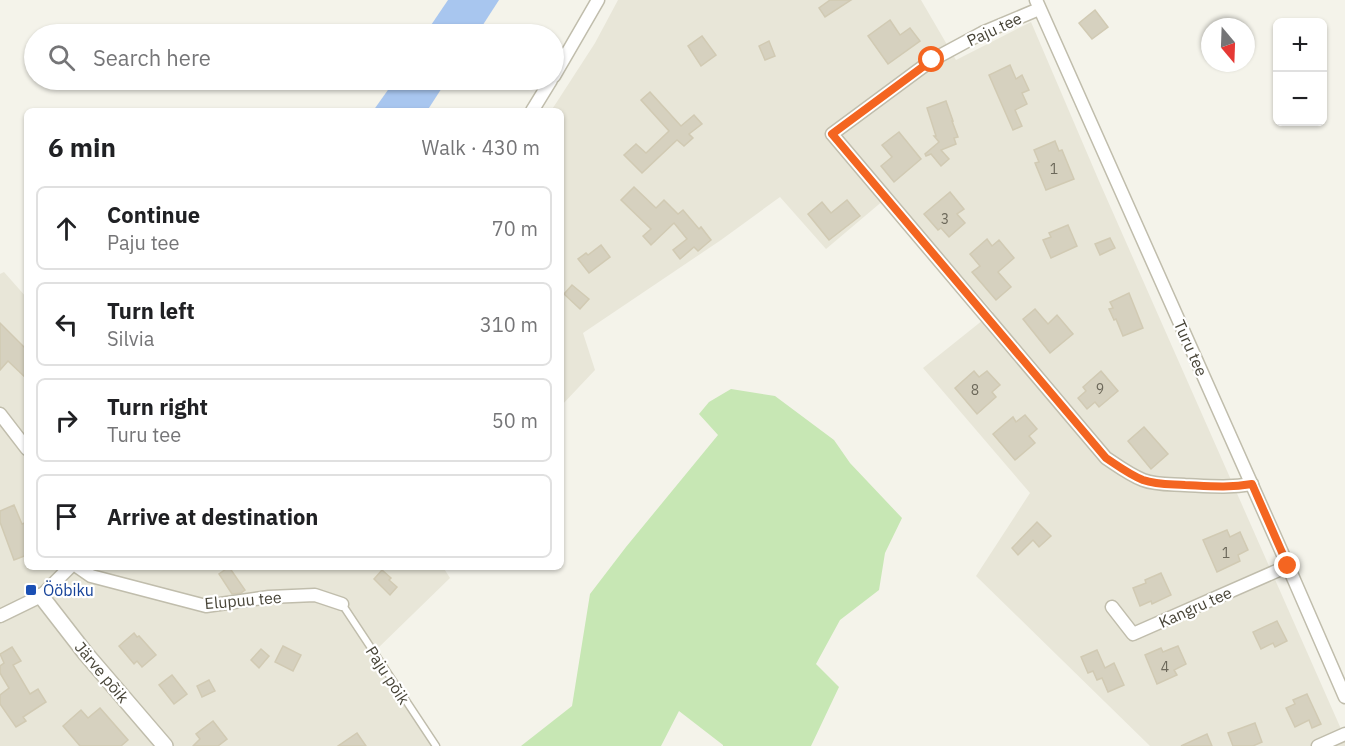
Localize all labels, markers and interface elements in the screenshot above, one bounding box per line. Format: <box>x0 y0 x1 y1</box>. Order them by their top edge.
street label: Paju tee <box>963 8 1025 50</box>
north arrow <box>1201 18 1255 72</box>
map controls <box>1273 18 1327 126</box>
button: + <box>1273 18 1327 72</box>
search box <box>24 24 564 90</box>
icon: search <box>45 41 78 74</box>
text: Search here <box>93 43 211 72</box>
route start <box>918 46 944 72</box>
button: − <box>1273 72 1327 126</box>
text: 6 min <box>48 130 116 164</box>
text: Walk · 430 m <box>422 134 540 161</box>
house number: 1 <box>1050 160 1058 178</box>
text: Continue <box>107 200 200 229</box>
house number: 3 <box>941 210 949 228</box>
icon: ahead <box>50 212 83 245</box>
text: 70 m <box>492 215 538 242</box>
text: Paju tee <box>107 229 180 256</box>
text: Turn left <box>107 296 195 325</box>
icon: left <box>50 308 83 341</box>
text: 310 m <box>480 311 538 338</box>
street label: Turu tee <box>1170 317 1212 379</box>
text: Silvia <box>107 325 154 352</box>
house number: 9 <box>1096 380 1104 398</box>
house number: 8 <box>971 381 979 399</box>
text: Turn right <box>107 392 208 421</box>
icon: right <box>50 404 83 437</box>
text: 50 m <box>492 407 538 434</box>
text: Turu tee <box>107 421 181 448</box>
icon: arrive <box>50 500 83 533</box>
text: Arrive at destination <box>107 502 318 531</box>
house number: 1 <box>1222 544 1230 562</box>
route end <box>1274 552 1300 578</box>
place label: Ööbiku <box>43 580 94 600</box>
street label: Kangru tee <box>1155 582 1235 632</box>
marker: Ööbiku <box>24 583 38 597</box>
street label: Elupuu tee <box>204 587 282 613</box>
street label: Järve põik <box>71 637 134 707</box>
street label: Paju põik <box>362 642 415 708</box>
house number: 4 <box>1161 658 1169 676</box>

